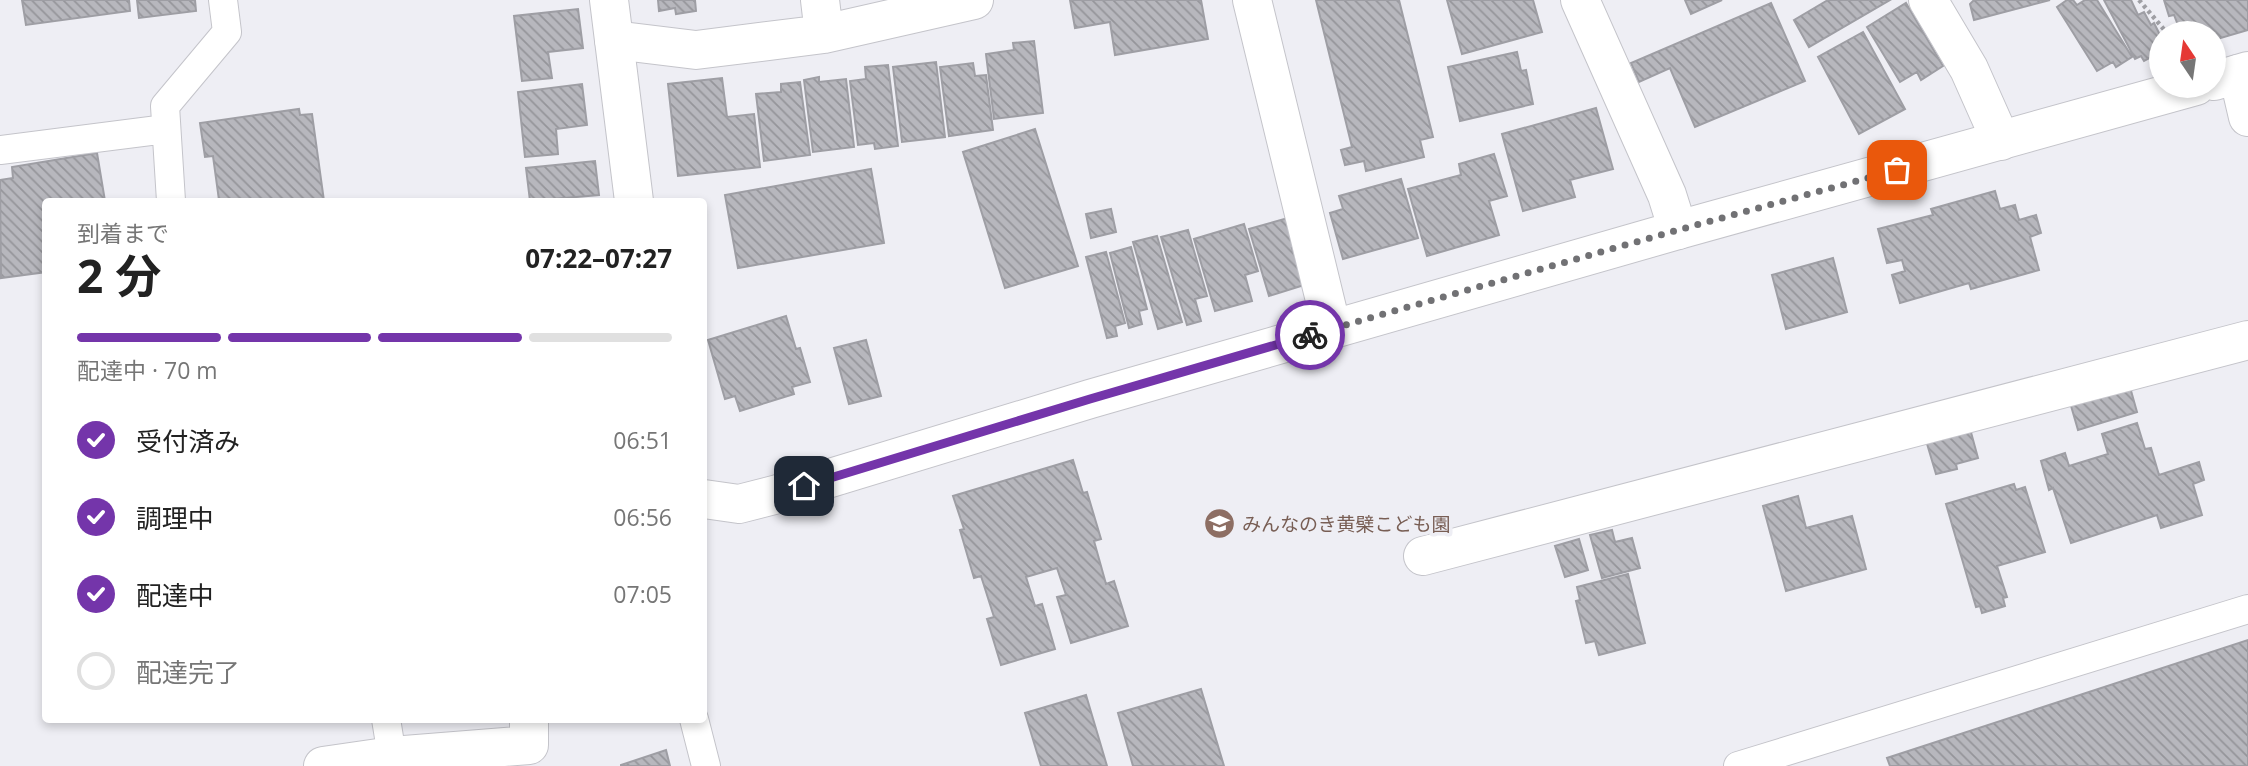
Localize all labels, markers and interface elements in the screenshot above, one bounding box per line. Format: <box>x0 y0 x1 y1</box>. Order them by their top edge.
north arrow <box>2149 21 2226 98</box>
map controls <box>2149 21 2226 98</box>
pin <box>1867 140 1927 200</box>
icon: bag <box>1878 151 1916 189</box>
text: 到着まで <box>77 217 169 249</box>
text: 07:22–07:27 <box>525 240 672 276</box>
text: 2 分 <box>77 244 161 306</box>
courier <box>1275 300 1345 370</box>
icon: bike <box>1291 316 1329 354</box>
text: 配達中 · 70 m <box>77 354 218 386</box>
icon: check <box>77 421 115 459</box>
text: 受付済み <box>136 423 240 459</box>
text: 06:51 <box>613 424 672 456</box>
pin <box>774 456 834 516</box>
icon: home <box>785 467 823 505</box>
icon: check <box>77 498 115 536</box>
text: 調理中 <box>136 500 214 536</box>
text: 06:56 <box>613 501 672 533</box>
school or university icon: みんなのき黄檗こども園 <box>1202 507 1236 541</box>
place label: みんなのき黄檗こども園 <box>1242 511 1450 537</box>
icon: check <box>77 575 115 613</box>
text: 配達中 <box>136 577 214 613</box>
text: 07:05 <box>613 578 672 610</box>
text: 配達完了 <box>136 654 240 690</box>

